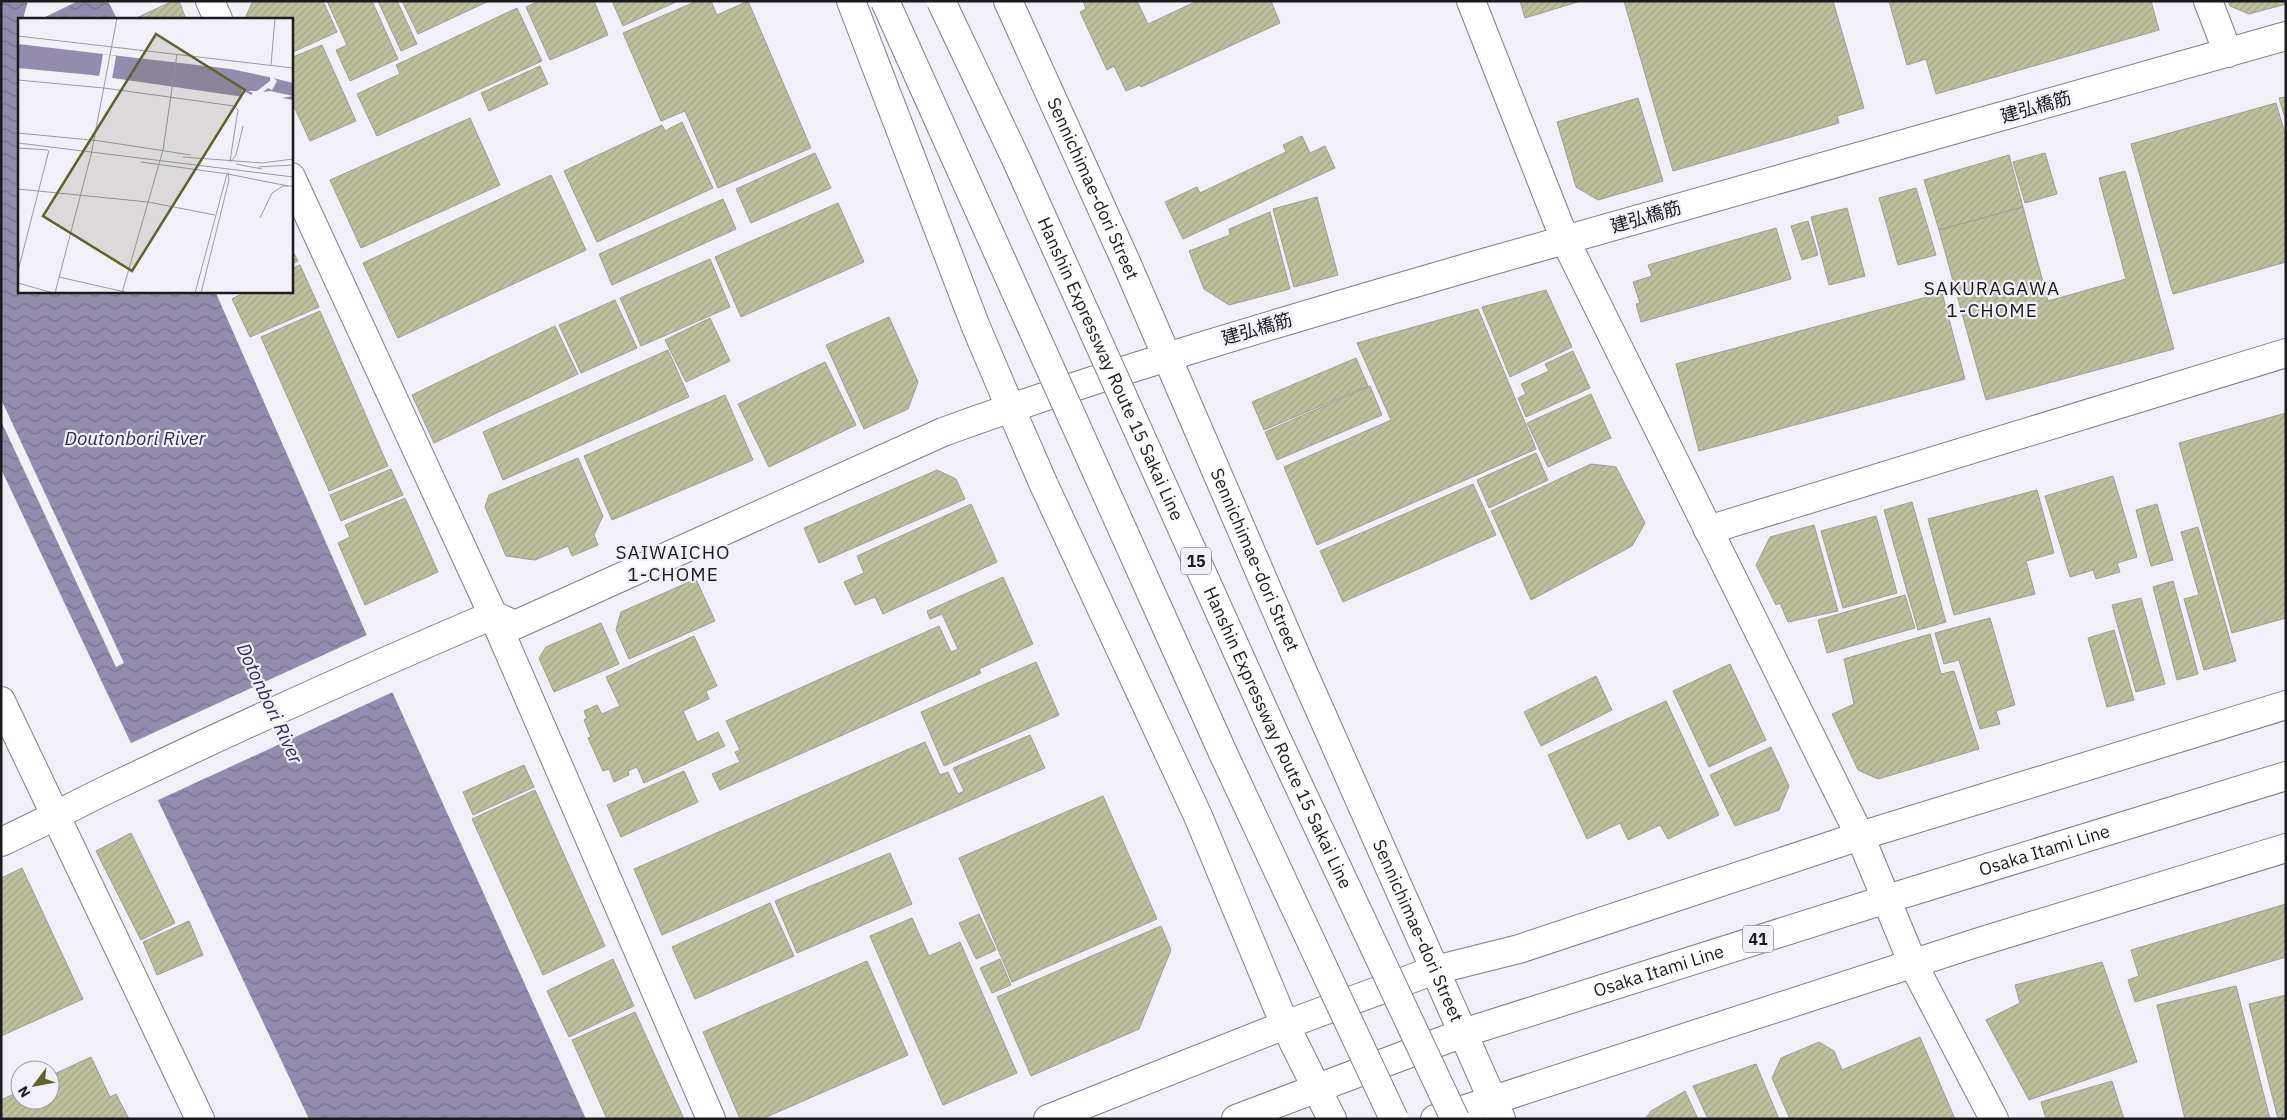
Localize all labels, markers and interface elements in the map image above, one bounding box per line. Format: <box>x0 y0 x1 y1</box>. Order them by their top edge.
inset map <box>18 18 292 292</box>
street label: 建弘橋筋 <box>1998 86 2074 127</box>
street label: Sennichimae-dori Street <box>1042 94 1144 283</box>
street label: 建弘橋筋 <box>1608 196 1684 237</box>
street label: Hanshin Expressway Route 15 Sakai Line <box>1033 213 1189 524</box>
district label: SAKURAGAWA 1-CHOME <box>1924 276 2060 322</box>
street label: 建弘橋筋 <box>1219 308 1295 349</box>
water label: Doutonbori River <box>65 426 207 450</box>
street label: Sennichimae-dori Street <box>1205 465 1305 655</box>
district label: SAIWAICHO 1-CHOME <box>615 540 731 586</box>
road number: 15 <box>1181 548 1211 574</box>
street label: Hanshin Expressway Route 15 Sakai Line <box>1199 583 1357 892</box>
water label: Dotonbori River <box>232 639 309 768</box>
street label: Osaka Itami Line <box>1976 819 2112 881</box>
street label: Sennichimae-dori Street <box>1368 836 1469 1025</box>
road number: 41 <box>1743 926 1773 952</box>
street label: Osaka Itami Line <box>1590 939 1727 1002</box>
north arrow <box>10 1060 60 1110</box>
text: N <box>14 1083 34 1101</box>

